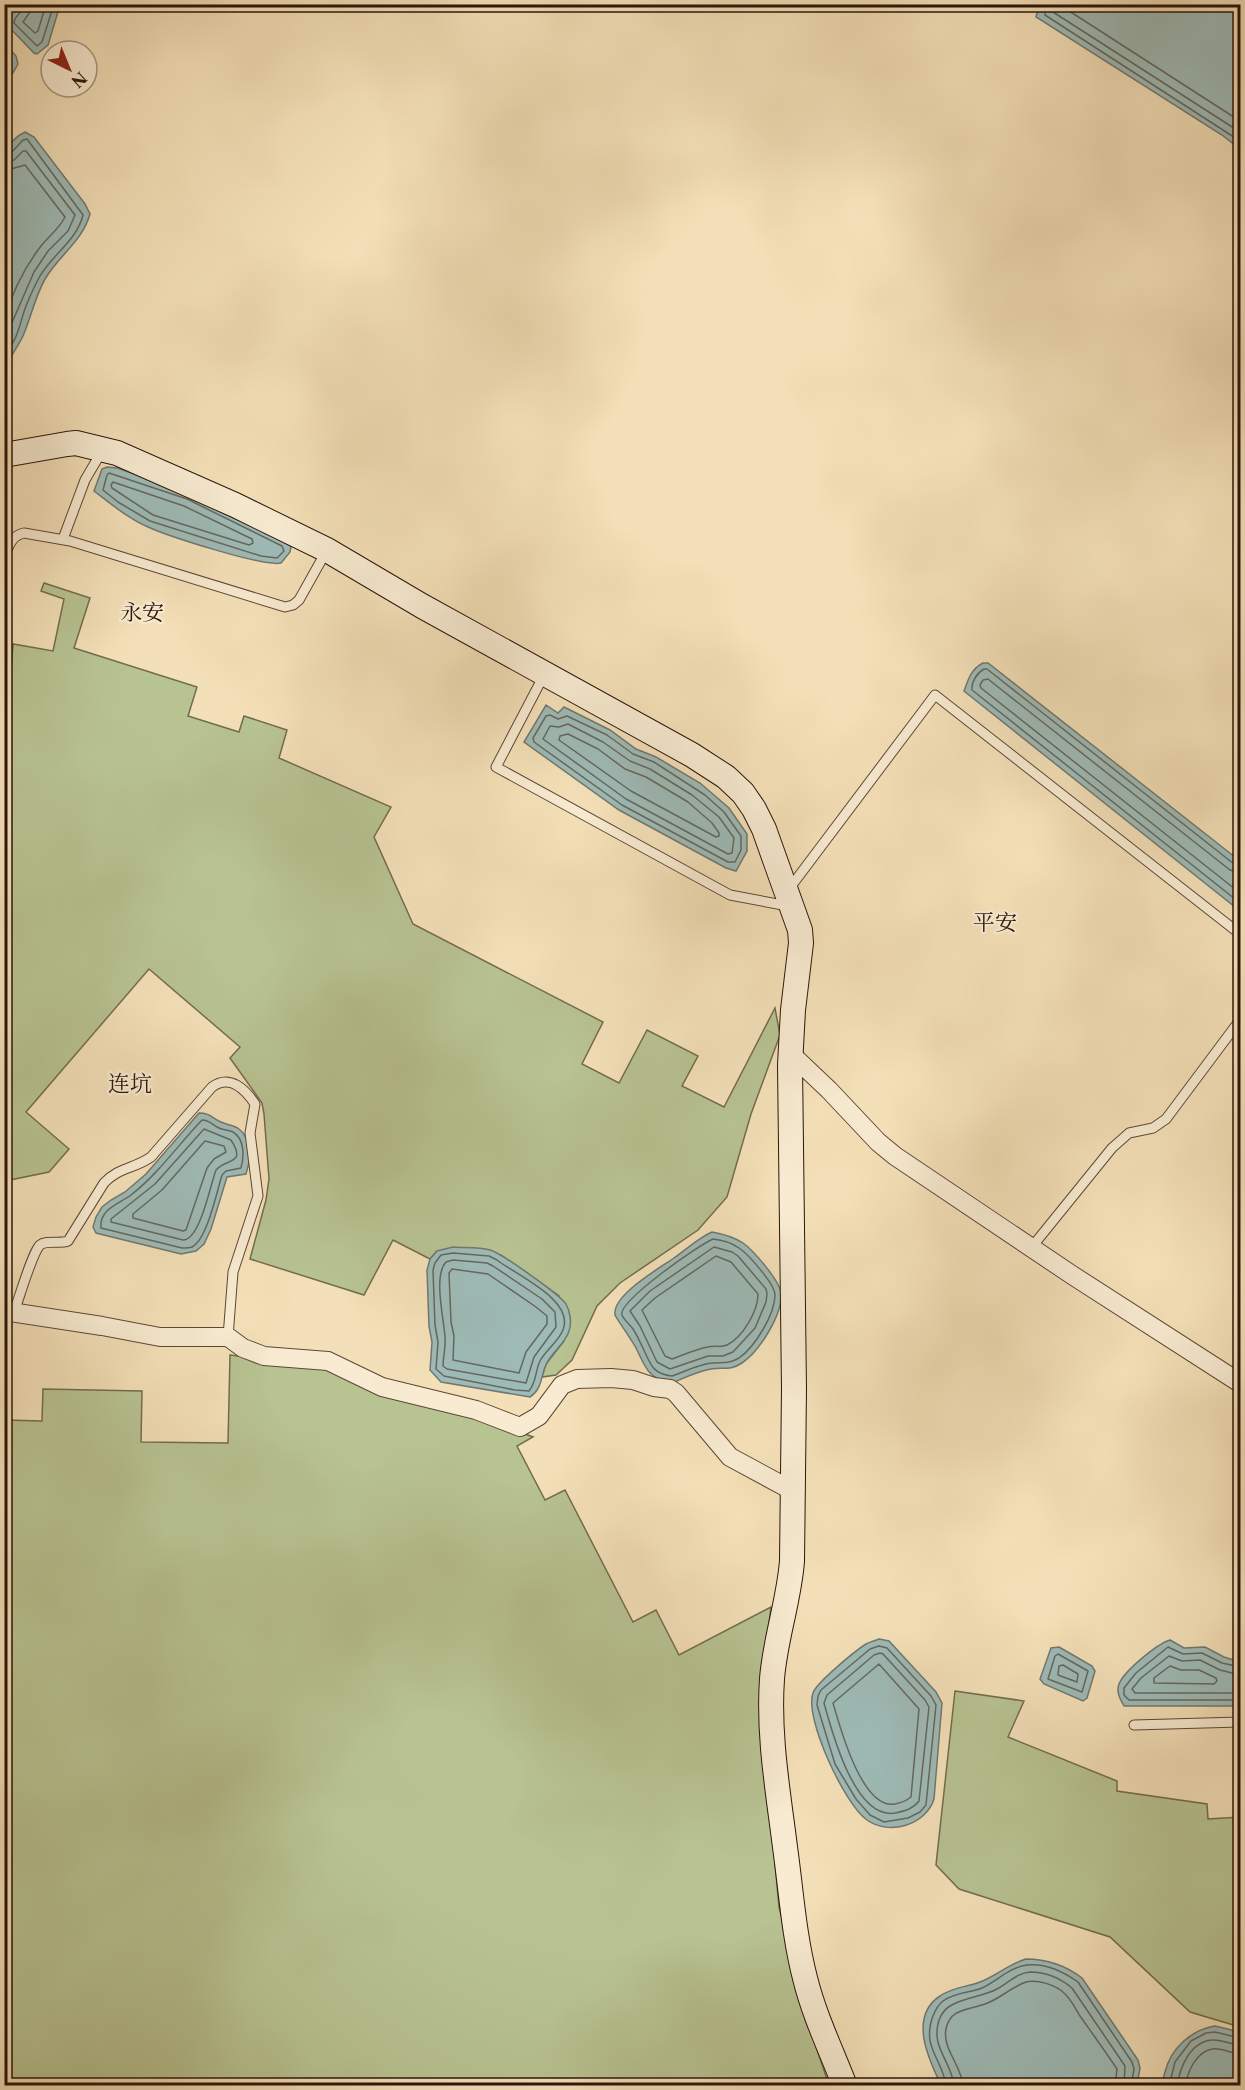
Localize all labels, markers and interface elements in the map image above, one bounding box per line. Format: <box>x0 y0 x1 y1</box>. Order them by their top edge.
north arrow <box>39 39 99 99</box>
text: N <box>67 68 91 92</box>
district label: 永安 <box>120 599 164 626</box>
district label: 平安 <box>973 909 1017 936</box>
district label: 连坑 <box>108 1070 152 1097</box>

